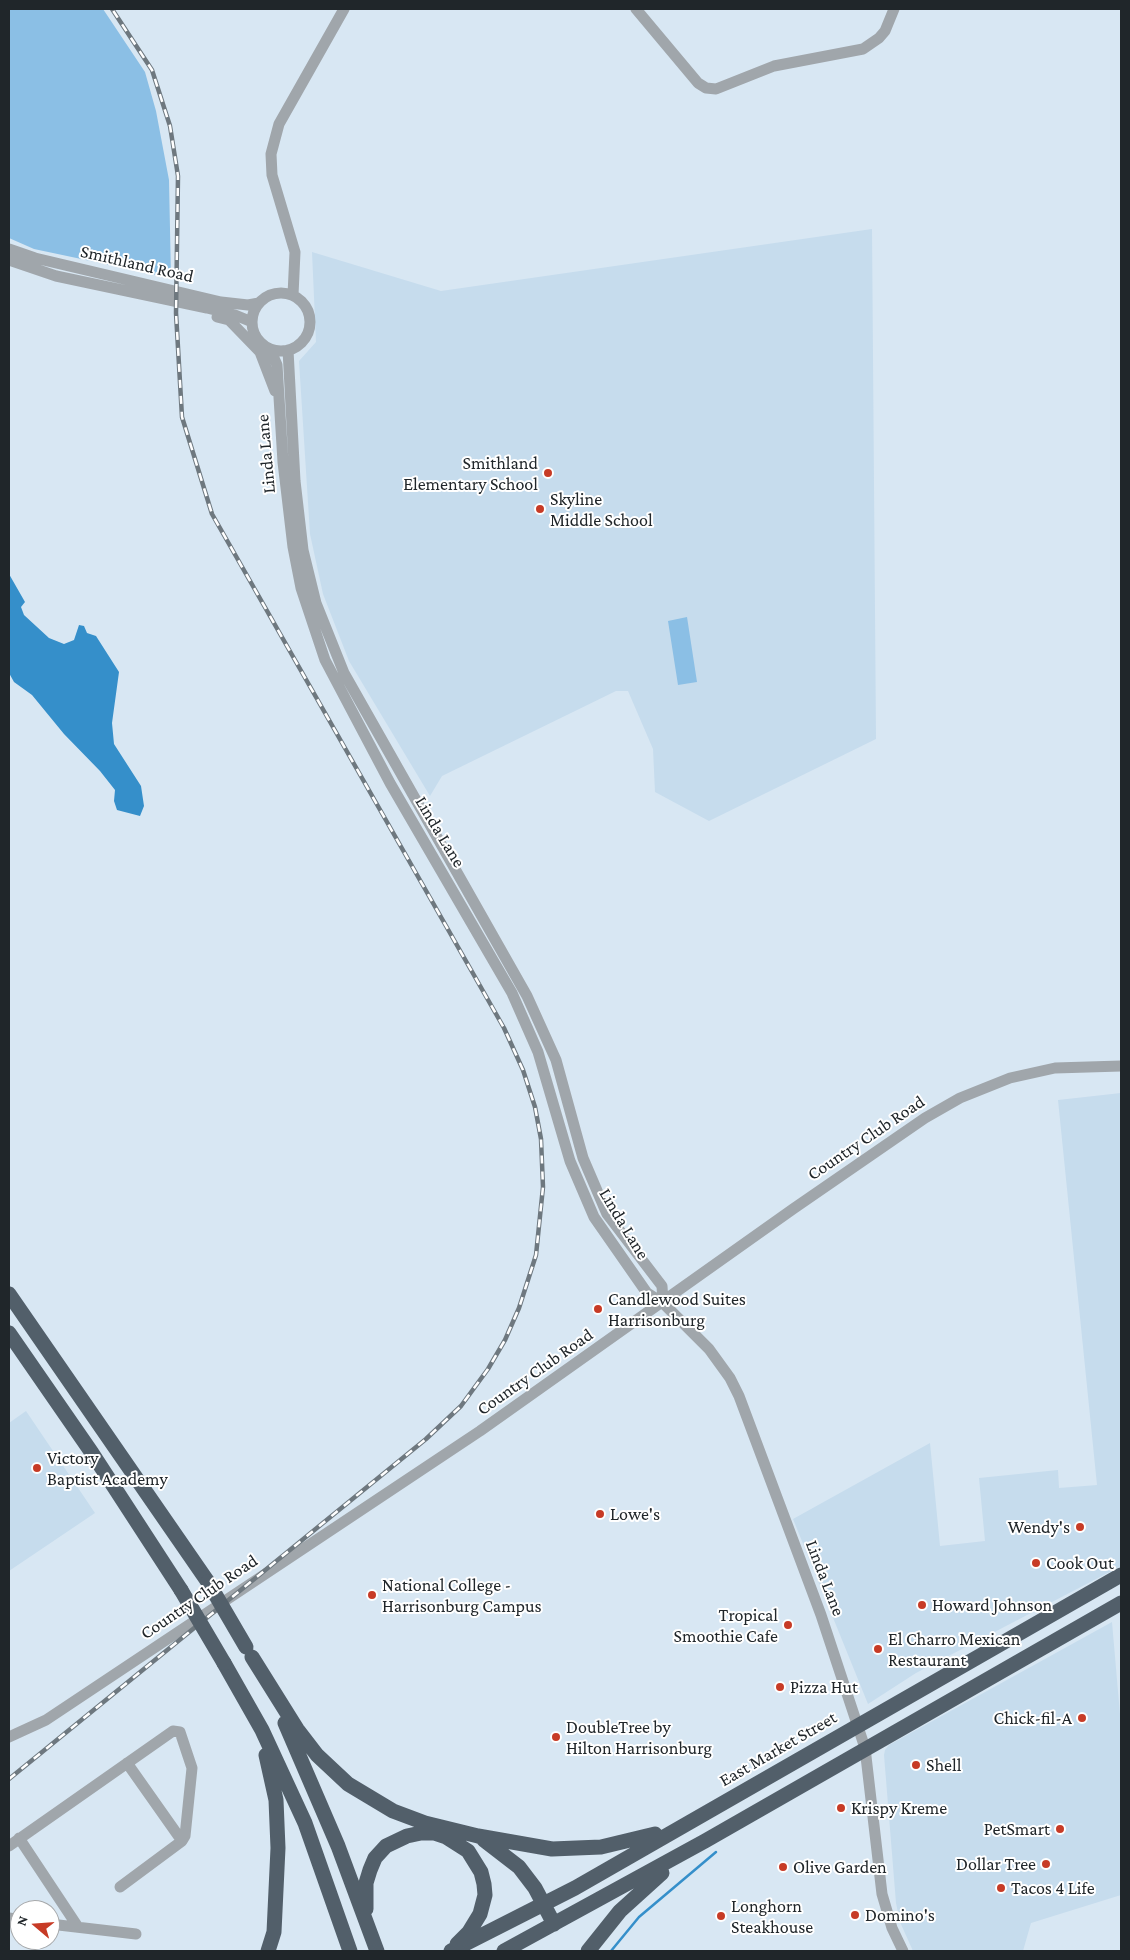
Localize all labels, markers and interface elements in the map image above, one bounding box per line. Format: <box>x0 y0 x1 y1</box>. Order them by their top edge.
street label: Smithland Road <box>78 241 196 287</box>
street label: Linda Lane <box>252 413 280 495</box>
place label: Smithland Elementary School <box>403 452 538 494</box>
marker: Smithland Elementary School <box>542 467 554 479</box>
place label: Skyline Middle School <box>550 488 653 530</box>
marker: Skyline Middle School <box>534 503 546 515</box>
street label: Linda Lane <box>410 792 470 872</box>
street label: Country Club Road <box>803 1091 929 1185</box>
street label: Linda Lane <box>594 1184 654 1264</box>
place label: Candlewood Suites Harrisonburg <box>608 1288 746 1330</box>
marker: Candlewood Suites Harrisonburg <box>592 1303 604 1315</box>
street label: Country Club Road <box>473 1324 597 1420</box>
place label: Victory Baptist Academy <box>47 1447 168 1490</box>
marker: Victory Baptist Academy <box>31 1462 43 1474</box>
place label: Lowe's <box>610 1503 660 1525</box>
marker: Lowe's <box>594 1508 606 1520</box>
place label: Wendy's <box>1008 1516 1070 1538</box>
marker: Wendy's <box>1074 1521 1086 1533</box>
street label: Linda Lane <box>801 1537 849 1619</box>
street label: Country Club Road <box>136 1550 262 1644</box>
place label: Cook Out <box>1046 1552 1114 1574</box>
marker: Cook Out <box>1030 1557 1042 1569</box>
place label: National College - Harrisonburg Campus <box>382 1574 542 1616</box>
marker: National College - Harrisonburg Campus <box>366 1589 378 1601</box>
place label: Howard Johnson <box>932 1594 1052 1616</box>
marker: Howard Johnson <box>916 1599 928 1611</box>
place label: Tropical Smoothie Cafe <box>674 1604 778 1646</box>
marker: Tropical Smoothie Cafe <box>782 1619 794 1631</box>
place label: El Charro Mexican Restaurant <box>888 1628 1020 1670</box>
marker: El Charro Mexican Restaurant <box>872 1643 884 1655</box>
place label: Pizza Hut <box>790 1676 858 1698</box>
marker: Pizza Hut <box>774 1681 786 1693</box>
street label: East Market Street <box>715 1707 841 1791</box>
place label: Chick-fil-A <box>994 1707 1072 1729</box>
marker: Chick-fil-A <box>1076 1712 1088 1724</box>
place label: DoubleTree by Hilton Harrisonburg <box>566 1716 712 1758</box>
marker: DoubleTree by Hilton Harrisonburg <box>550 1731 562 1743</box>
place label: Shell <box>926 1754 961 1776</box>
marker: Shell <box>910 1759 922 1771</box>
place label: Krispy Kreme <box>851 1797 947 1819</box>
marker: Krispy Kreme <box>835 1802 847 1814</box>
place label: PetSmart <box>984 1818 1050 1840</box>
marker: PetSmart <box>1054 1823 1066 1835</box>
place label: Dollar Tree <box>956 1853 1036 1875</box>
place label: Olive Garden <box>793 1856 887 1878</box>
marker: Dollar Tree <box>1040 1858 1052 1870</box>
marker: Olive Garden <box>777 1861 789 1873</box>
place label: Tacos 4 Life <box>1011 1877 1095 1899</box>
marker: Tacos 4 Life <box>995 1882 1007 1894</box>
place label: Longhorn Steakhouse <box>731 1895 813 1938</box>
north arrow <box>10 1900 60 1950</box>
place label: Domino's <box>865 1904 935 1926</box>
marker: Domino's <box>849 1909 861 1921</box>
marker: Longhorn Steakhouse <box>715 1910 727 1922</box>
text: N <box>13 1914 31 1928</box>

